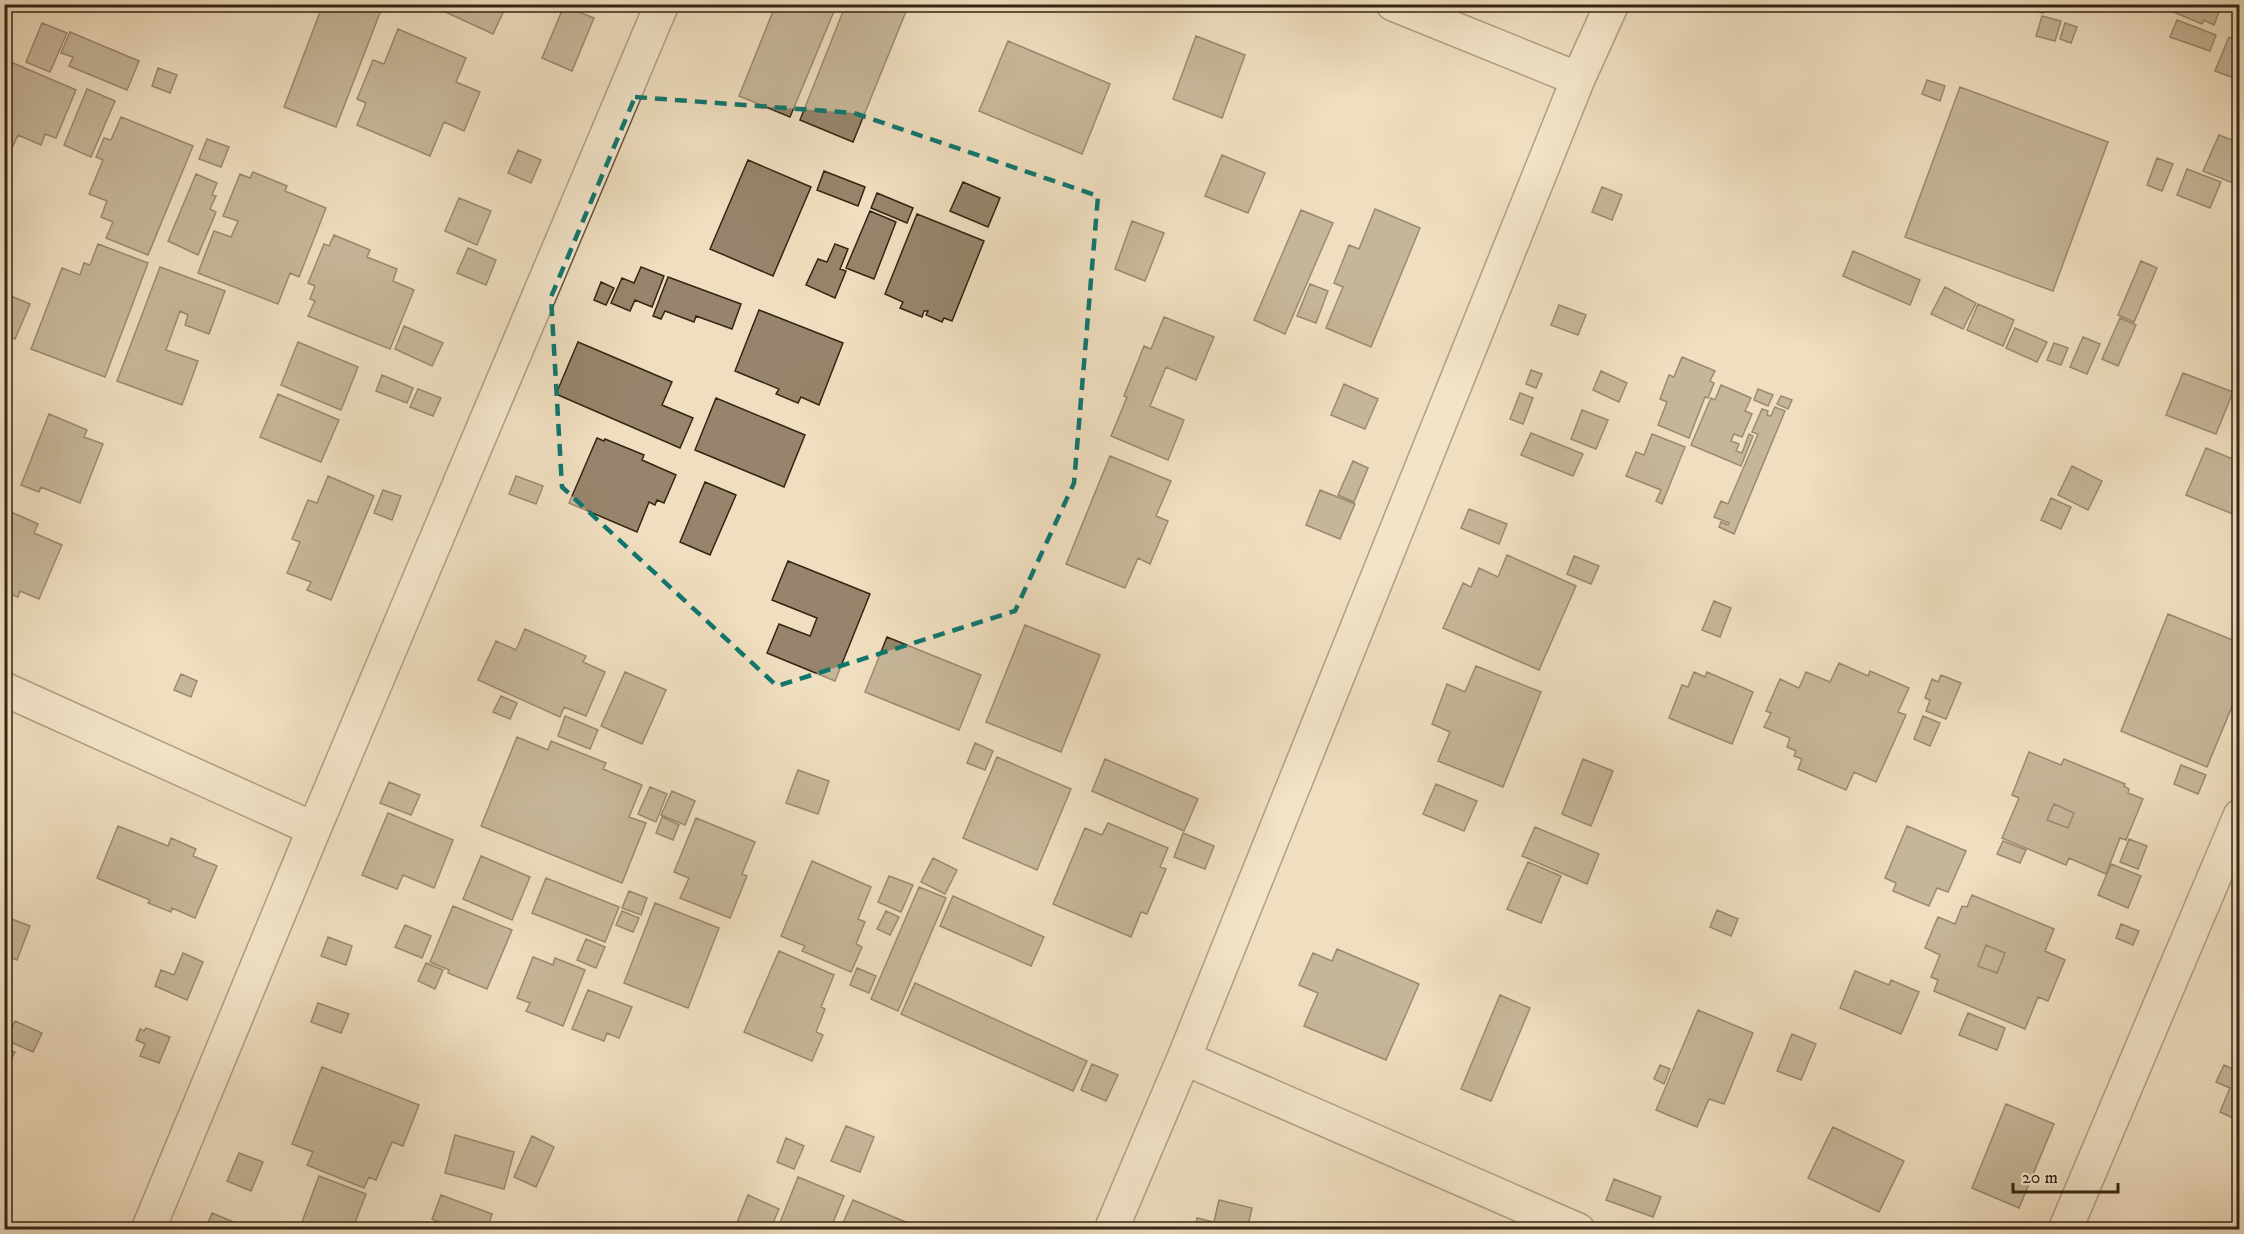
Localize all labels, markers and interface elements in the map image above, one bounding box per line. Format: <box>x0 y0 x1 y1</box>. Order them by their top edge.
scale bar <box>2013 1156 2118 1194</box>
text: 20 m <box>2022 1167 2058 1189</box>

